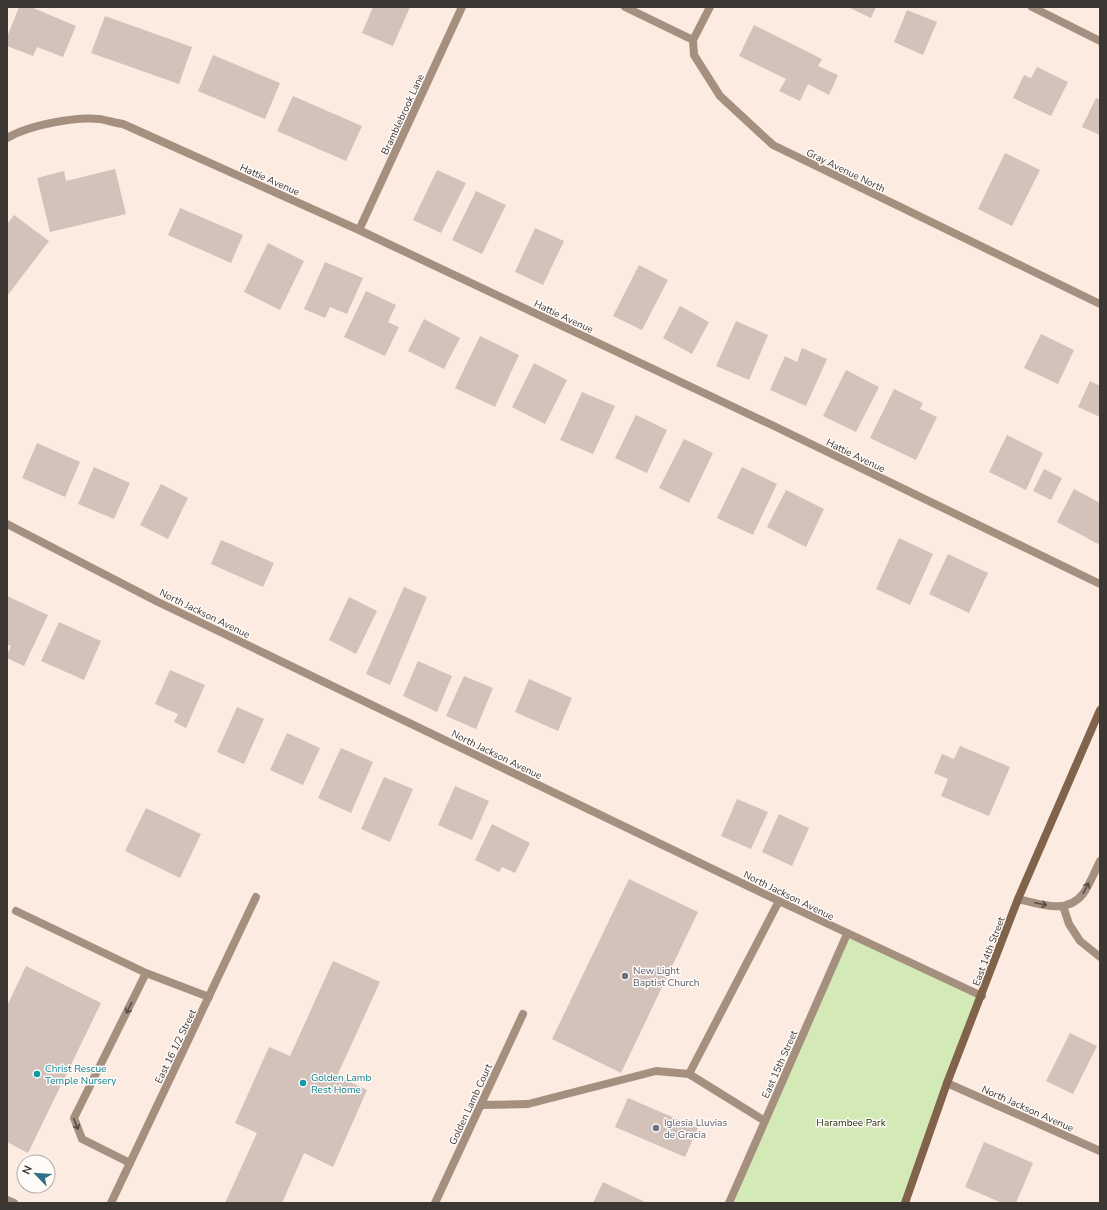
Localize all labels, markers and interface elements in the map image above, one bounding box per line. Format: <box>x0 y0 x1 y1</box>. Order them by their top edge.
street label: Bramblebrook Lane <box>378 72 428 157</box>
street label: Gray Avenue North <box>804 146 887 196</box>
street label: Hattie Avenue <box>237 160 302 199</box>
street label: Hattie Avenue <box>532 297 596 337</box>
street label: Hattie Avenue <box>824 436 887 476</box>
street label: North Jackson Avenue <box>157 586 252 642</box>
street label: North Jackson Avenue <box>449 727 544 783</box>
street label: North Jackson Avenue <box>741 868 836 924</box>
one-way arrow <box>1083 882 1090 894</box>
one-way arrow <box>1034 901 1047 909</box>
street label: East 14th Street <box>969 914 1009 988</box>
place label: New Light Baptist Church <box>633 964 699 990</box>
marker: New Light Baptist Church <box>620 971 630 981</box>
one-way arrow <box>124 1001 132 1013</box>
street label: East 16 1/2 Street <box>152 1006 200 1086</box>
street label: East 15th Street <box>759 1028 801 1101</box>
street label: Golden Lamb Court <box>446 1061 496 1147</box>
place label: Christ Rescue Temple Nursery <box>45 1062 117 1088</box>
marker: Christ Rescue Temple Nursery <box>32 1069 42 1079</box>
place label: Golden Lamb Rest Home <box>311 1071 371 1097</box>
marker: Golden Lamb Rest Home <box>298 1078 308 1088</box>
street label: North Jackson Avenue <box>979 1082 1076 1136</box>
place label: Iglesia Lluvias de Gracia <box>664 1116 727 1142</box>
park label: Harambee Park <box>816 1116 887 1130</box>
one-way arrow <box>73 1118 81 1130</box>
marker: Iglesia Lluvias de Gracia <box>651 1123 661 1133</box>
north arrow <box>16 1154 56 1194</box>
text: N <box>19 1163 36 1177</box>

